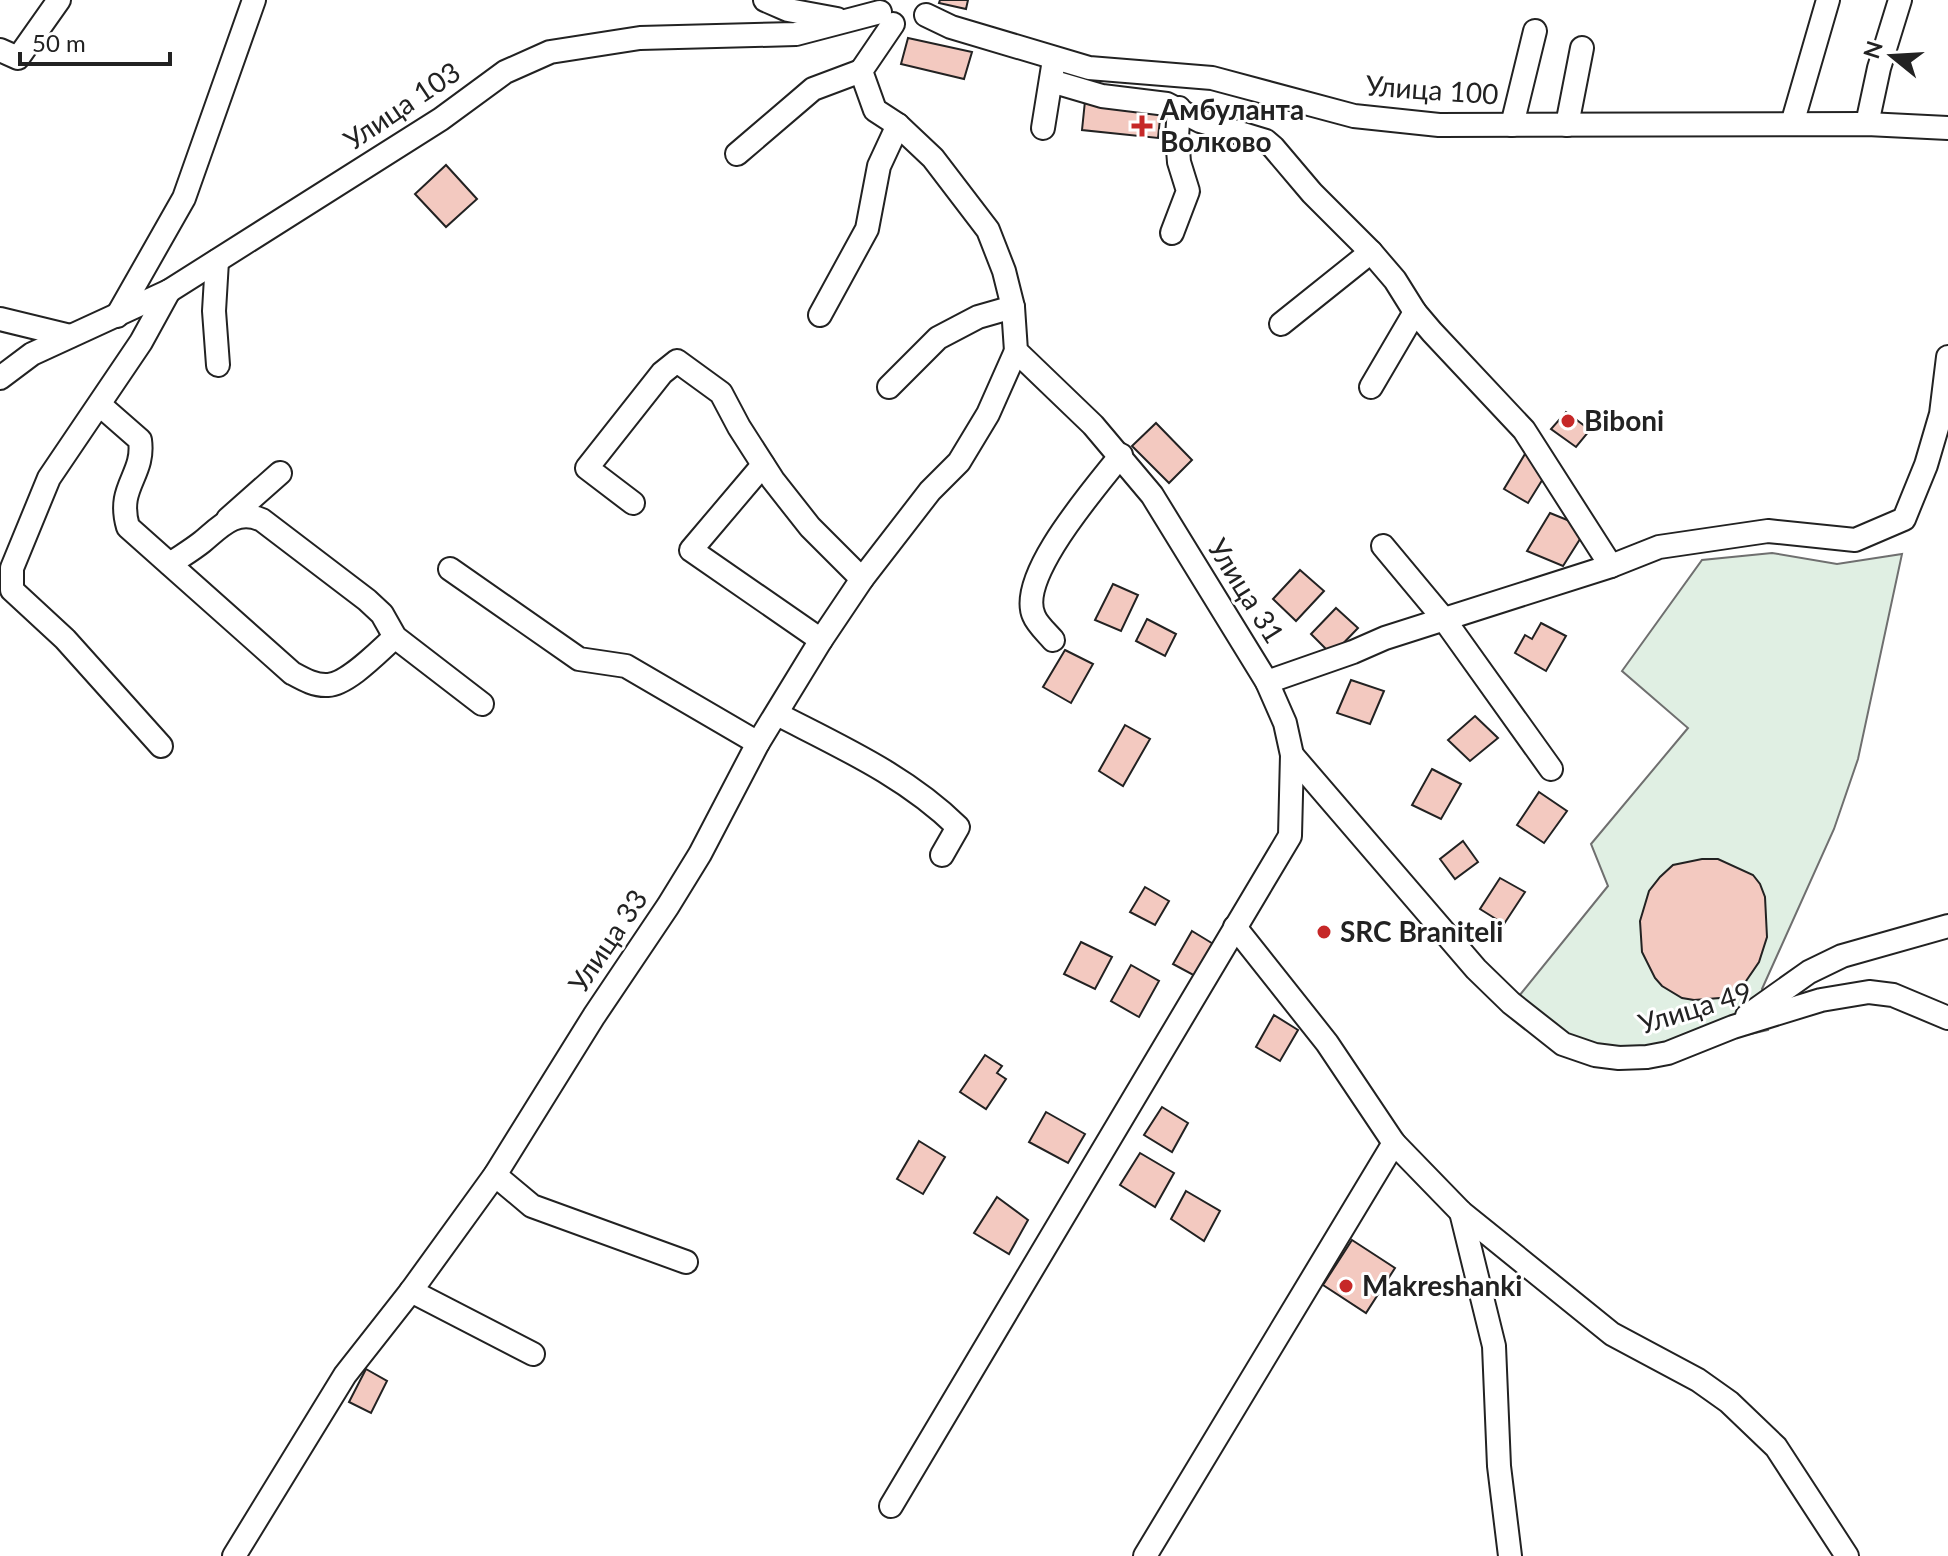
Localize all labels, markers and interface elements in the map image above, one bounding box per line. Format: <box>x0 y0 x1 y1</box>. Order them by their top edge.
scale bar <box>20 16 170 66</box>
north arrow <box>1852 16 1932 96</box>
text: 50 m <box>32 28 86 57</box>
text: N <box>1857 37 1888 62</box>
street label: Улица 103 <box>337 54 466 156</box>
street label: Улица 100 <box>1365 67 1500 111</box>
place label: Амбуланта Волково <box>1159 92 1304 158</box>
marker: Амбуланта Волково <box>1131 115 1153 137</box>
place label: Biboni <box>1584 403 1664 437</box>
marker: Biboni <box>1559 412 1577 430</box>
street label: Улица 31 <box>1202 532 1292 649</box>
street label: Улица 33 <box>560 883 654 998</box>
place label: SRC Braniteli <box>1340 914 1503 948</box>
marker: SRC Braniteli <box>1315 923 1333 941</box>
street label: Улица 49 <box>1634 974 1755 1040</box>
place label: Makreshanki <box>1362 1268 1522 1302</box>
marker: Makreshanki <box>1337 1277 1355 1295</box>

